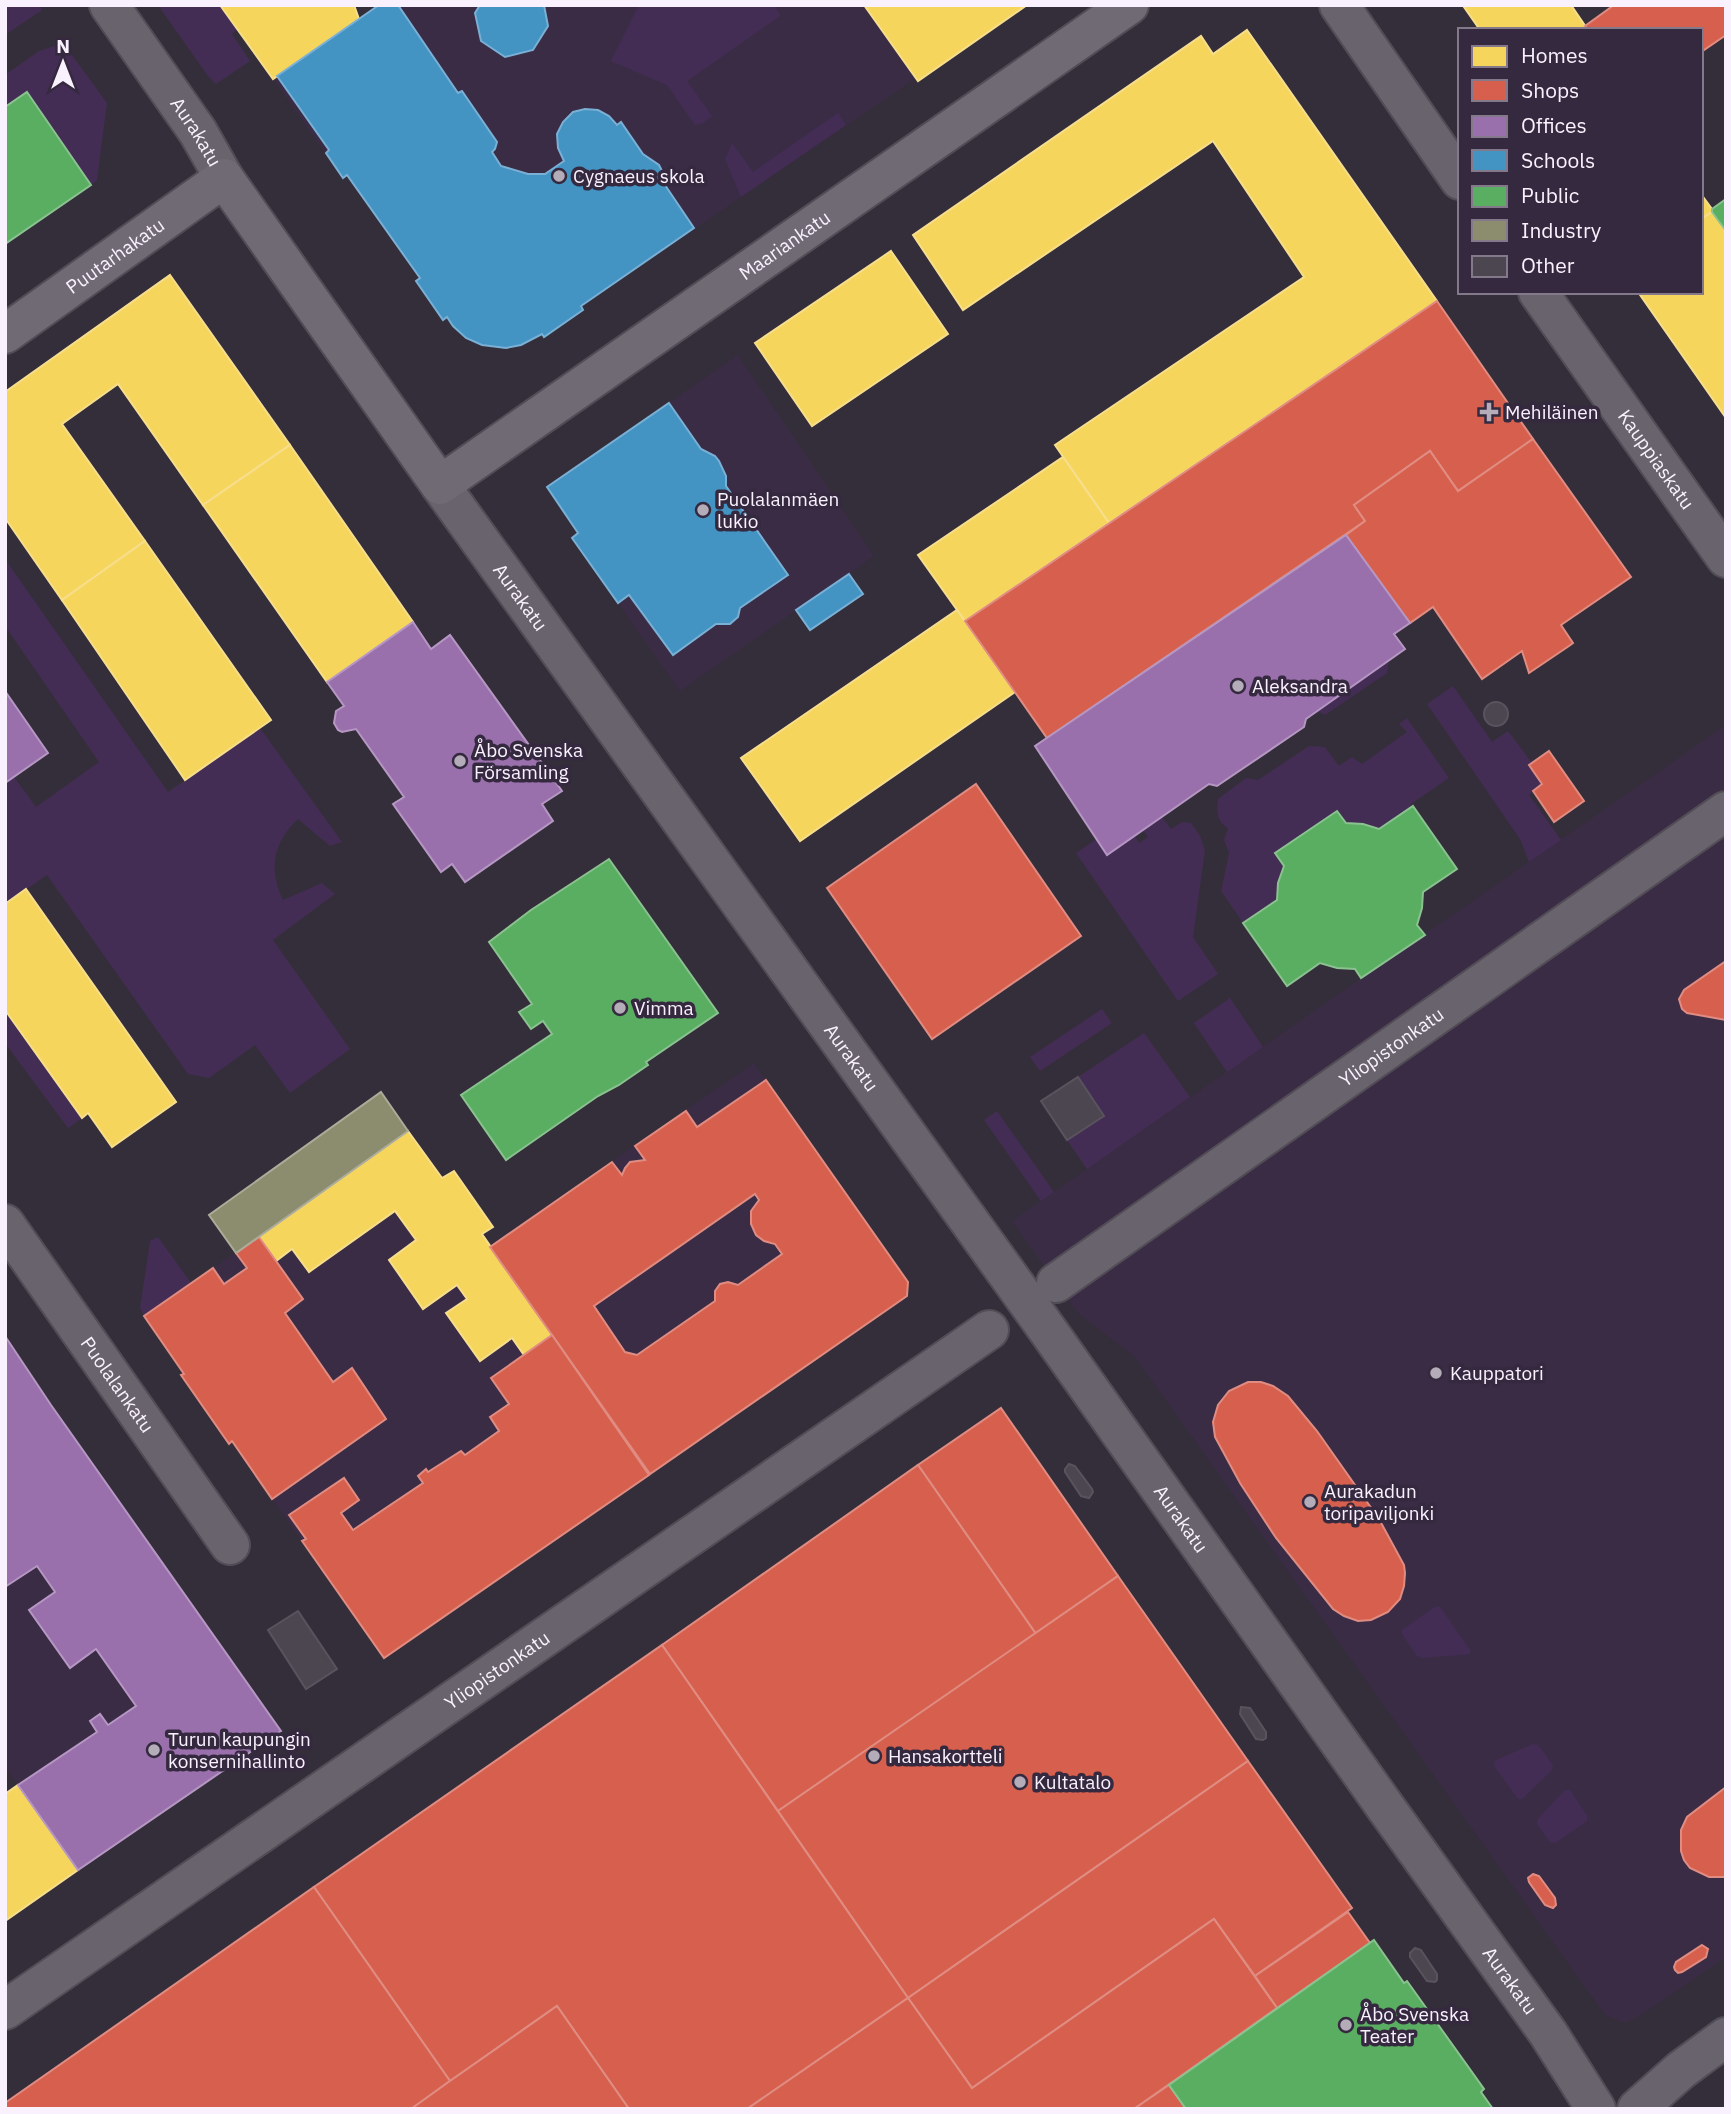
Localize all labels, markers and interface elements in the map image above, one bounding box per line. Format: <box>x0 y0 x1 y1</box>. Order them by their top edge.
north arrow <box>28 28 98 98</box>
legend <box>1458 28 1703 294</box>
text: N <box>56 34 70 58</box>
text: Homes <box>1521 41 1588 69</box>
text: Shops <box>1521 76 1579 104</box>
street label: Aurakatu <box>165 92 227 171</box>
text: Offices <box>1521 111 1587 139</box>
text: Schools <box>1521 146 1595 174</box>
place label: Cygnaeus skola <box>573 164 705 188</box>
marker: Cygnaeus skola <box>551 168 567 184</box>
text: Public <box>1521 181 1579 209</box>
street label: Maariankatu <box>734 205 835 285</box>
street label: Puutarhakatu <box>61 212 169 299</box>
text: Industry <box>1521 216 1602 244</box>
text: Other <box>1521 251 1575 279</box>
place label: Mehiläinen <box>1505 400 1598 424</box>
marker: Mehiläinen <box>1479 402 1499 422</box>
street label: Kauppiaskatu <box>1613 405 1700 514</box>
place label: Puolalanmäen lukio <box>717 487 839 533</box>
marker: Puolalanmäen lukio <box>695 502 711 518</box>
street label: Aurakatu <box>488 559 553 636</box>
place label: Aleksandra <box>1252 674 1348 698</box>
marker: Aleksandra <box>1230 678 1246 694</box>
place label: Åbo Svenska Församling <box>474 738 583 784</box>
marker: Åbo Svenska Församling <box>452 753 468 769</box>
place label: Vimma <box>634 996 694 1020</box>
marker: Vimma <box>612 1000 628 1016</box>
street label: Yliopistonkatu <box>1334 1002 1448 1092</box>
street label: Aurakatu <box>819 1019 884 1096</box>
street label: Puolalankatu <box>76 1332 159 1437</box>
place label: Kauppatori <box>1450 1361 1544 1385</box>
marker: Kauppatori <box>1428 1365 1444 1381</box>
place label: Aurakadun toripaviljonki <box>1324 1479 1434 1525</box>
street label: Aurakatu <box>1149 1480 1213 1557</box>
marker: Aurakadun toripaviljonki <box>1302 1494 1318 1510</box>
street label: Yliopistonkatu <box>440 1625 554 1715</box>
place label: Turun kaupungin konsernihallinto <box>168 1727 311 1773</box>
marker: Turun kaupungin konsernihallinto <box>146 1742 162 1758</box>
place label: Hansakortteli <box>888 1744 1003 1768</box>
marker: Hansakortteli <box>866 1748 882 1764</box>
place label: Kultatalo <box>1034 1770 1111 1794</box>
marker: Kultatalo <box>1012 1774 1028 1790</box>
street label: Aurakatu <box>1478 1942 1543 2019</box>
place label: Åbo Svenska Teater <box>1360 2002 1469 2048</box>
marker: Åbo Svenska Teater <box>1338 2017 1354 2033</box>

